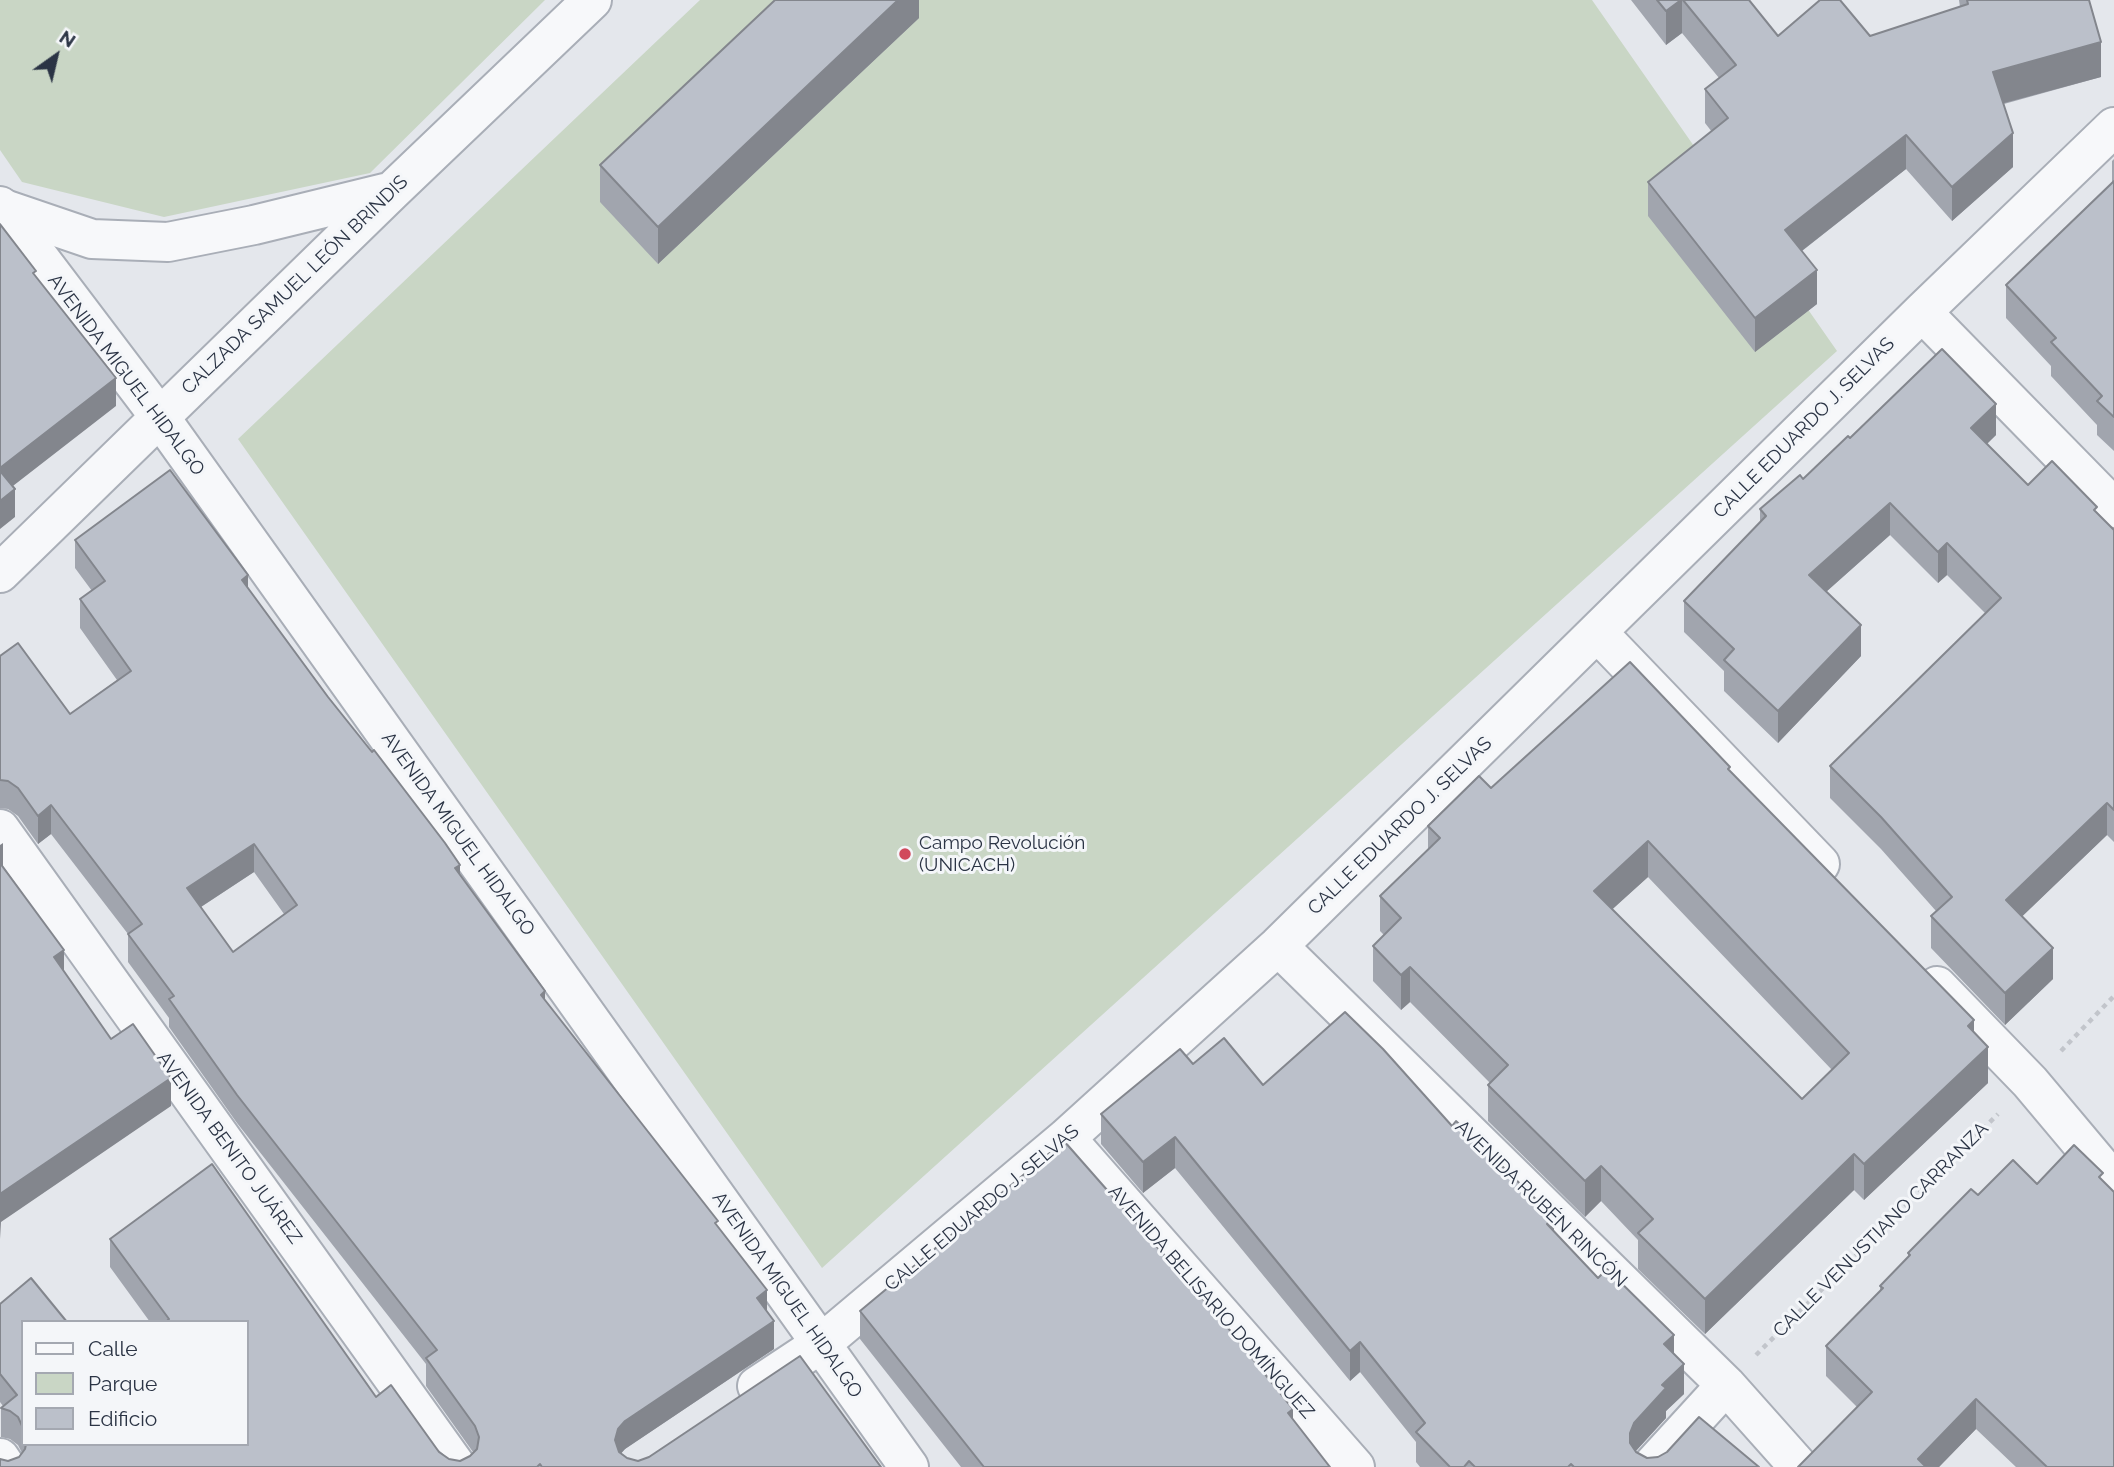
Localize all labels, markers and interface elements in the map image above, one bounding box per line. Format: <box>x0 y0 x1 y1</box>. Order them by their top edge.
north arrow <box>21 21 91 91</box>
text: N <box>56 25 80 52</box>
street label: CALZADA SAMUEL LEÓN BRINDIS <box>177 171 413 399</box>
street label: AVENIDA MIGUEL HIDALGO <box>43 270 209 480</box>
street label: CALLE EDUARDO J. SELVAS <box>1709 333 1899 523</box>
street label: AVENIDA MIGUEL HIDALGO <box>376 728 540 940</box>
street label: CALLE EDUARDO J. SELVAS <box>1303 732 1497 920</box>
place label: Campo Revolución (UNICACH) <box>919 832 1085 876</box>
marker: Campo Revolución (UNICACH) <box>897 846 913 862</box>
street label: AVENIDA BENITO JUÁREZ <box>152 1047 306 1249</box>
street label: AVENIDA RUBÉN RINCÓN <box>1450 1116 1632 1292</box>
street label: CALLE VENUSTIANO CARRANZA <box>1769 1118 1993 1342</box>
street label: CALLE EDUARDO J. SELVAS <box>880 1120 1084 1296</box>
street label: AVENIDA BELISARIO DOMÍNGUEZ <box>1103 1181 1319 1423</box>
street label: AVENIDA MIGUEL HIDALGO <box>707 1188 867 1402</box>
legend <box>21 1320 248 1446</box>
text: Calle <box>88 1336 138 1361</box>
text: Parque <box>88 1371 157 1396</box>
text: Edificio <box>88 1406 157 1431</box>

